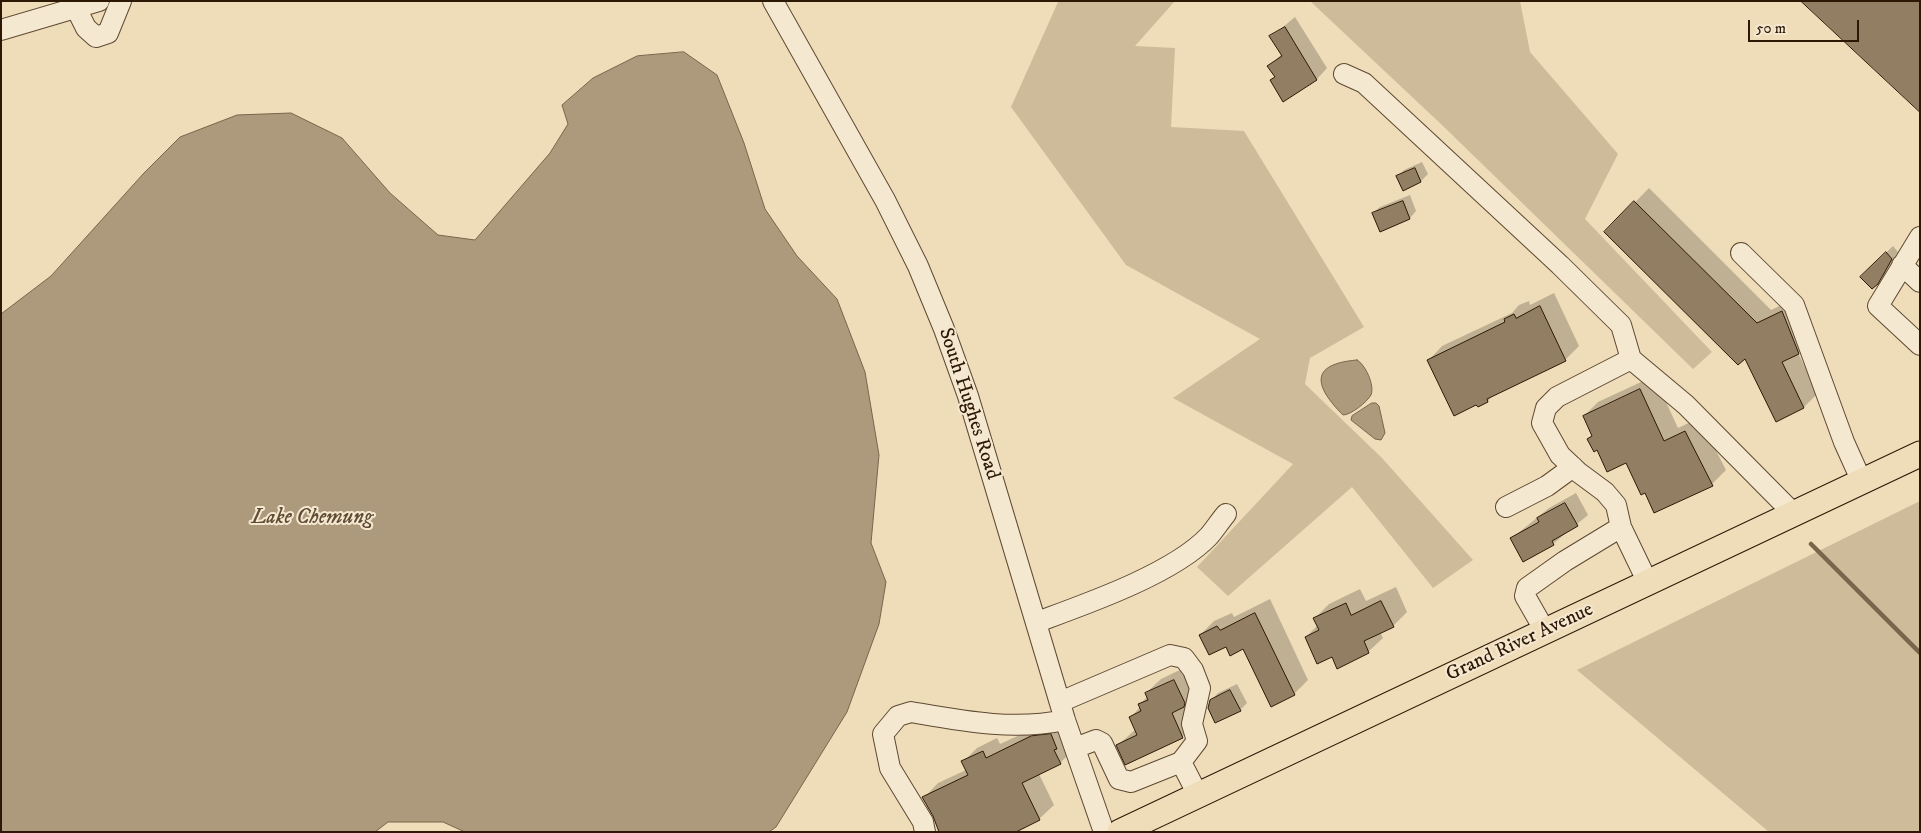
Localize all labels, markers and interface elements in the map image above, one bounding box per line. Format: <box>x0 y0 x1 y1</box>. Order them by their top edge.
scale bar <box>1751 10 1862 42</box>
text: 50 m <box>1756 19 1786 38</box>
street label: South Hughes Road <box>932 325 1004 483</box>
water label: Lake Chemung <box>251 506 373 532</box>
street label: Grand River Avenue <box>1443 598 1597 688</box>

